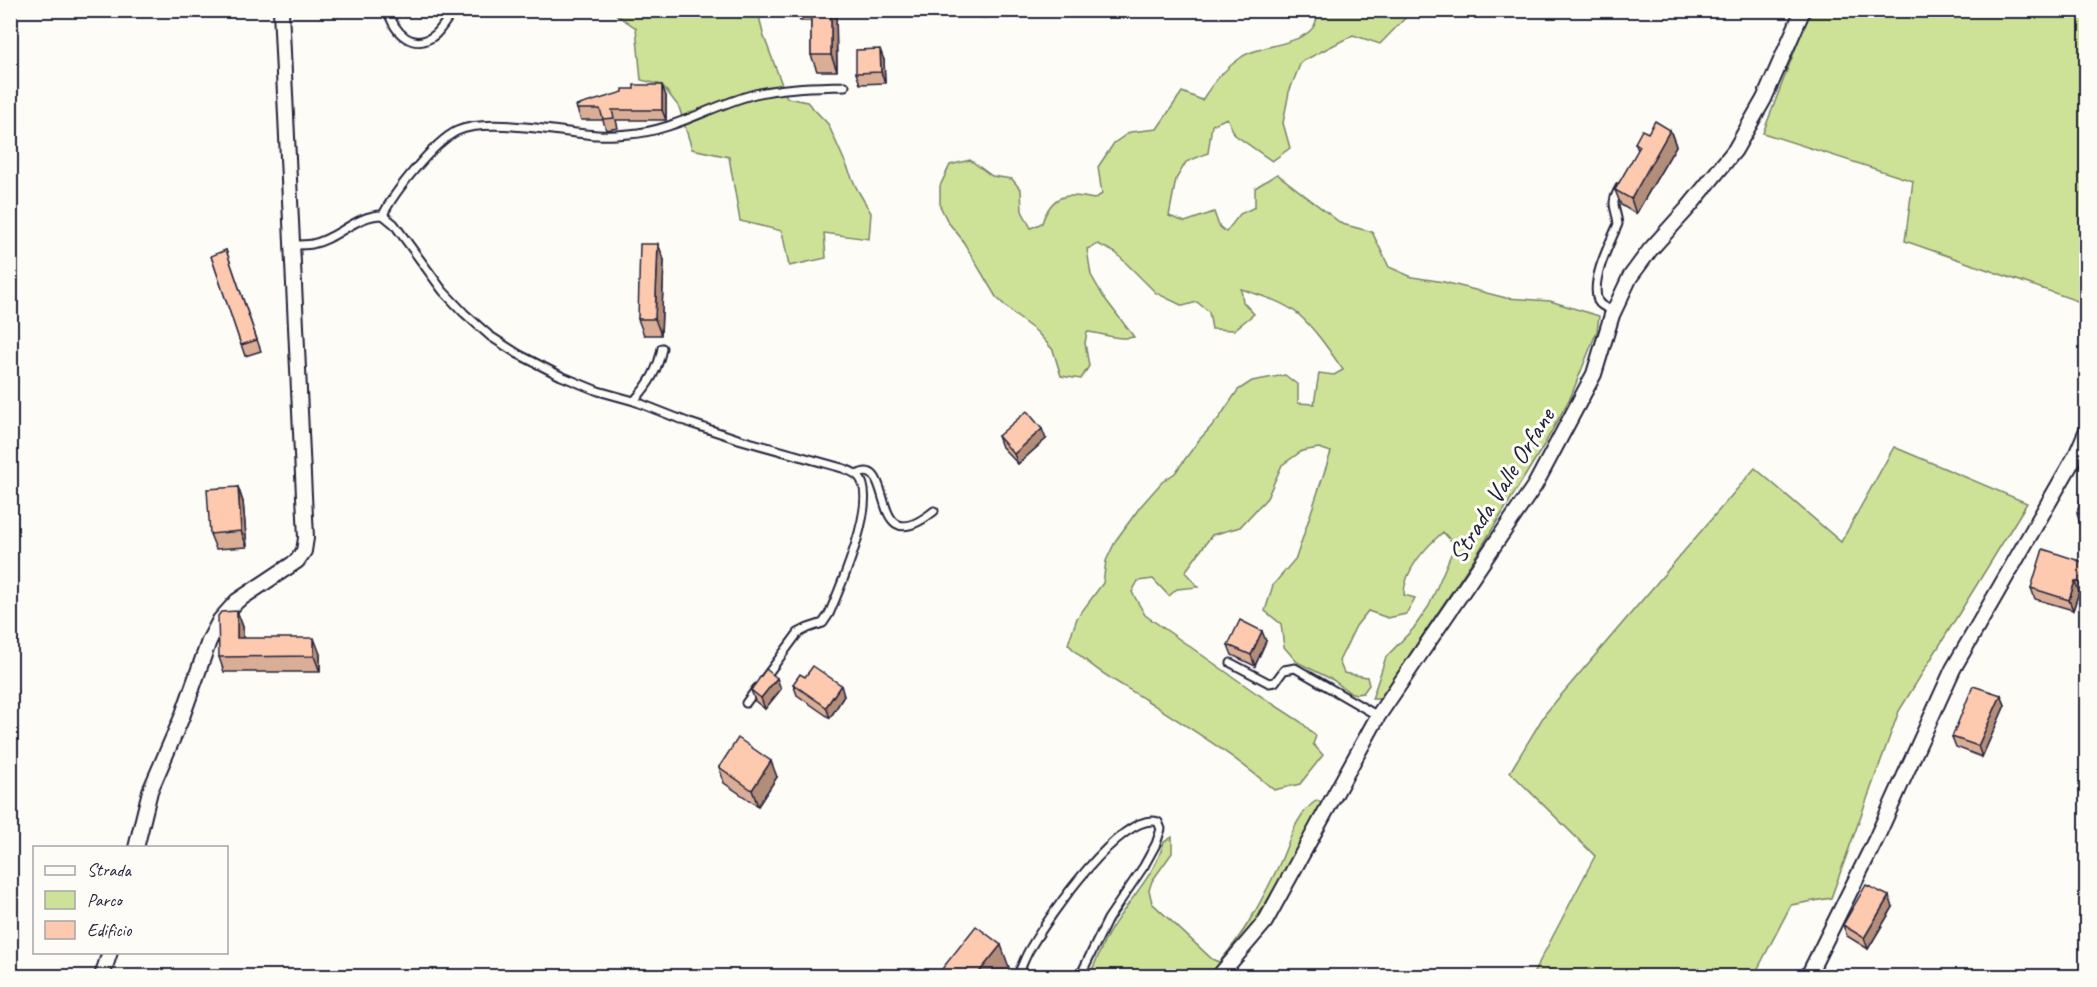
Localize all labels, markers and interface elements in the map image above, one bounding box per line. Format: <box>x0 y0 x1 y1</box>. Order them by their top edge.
street label: Strada Valle Orfane <box>1441 401 1563 569</box>
legend <box>33 846 228 954</box>
text: Strada <box>87 859 132 881</box>
text: Parco <box>87 889 123 911</box>
text: Edificio <box>87 919 133 941</box>

